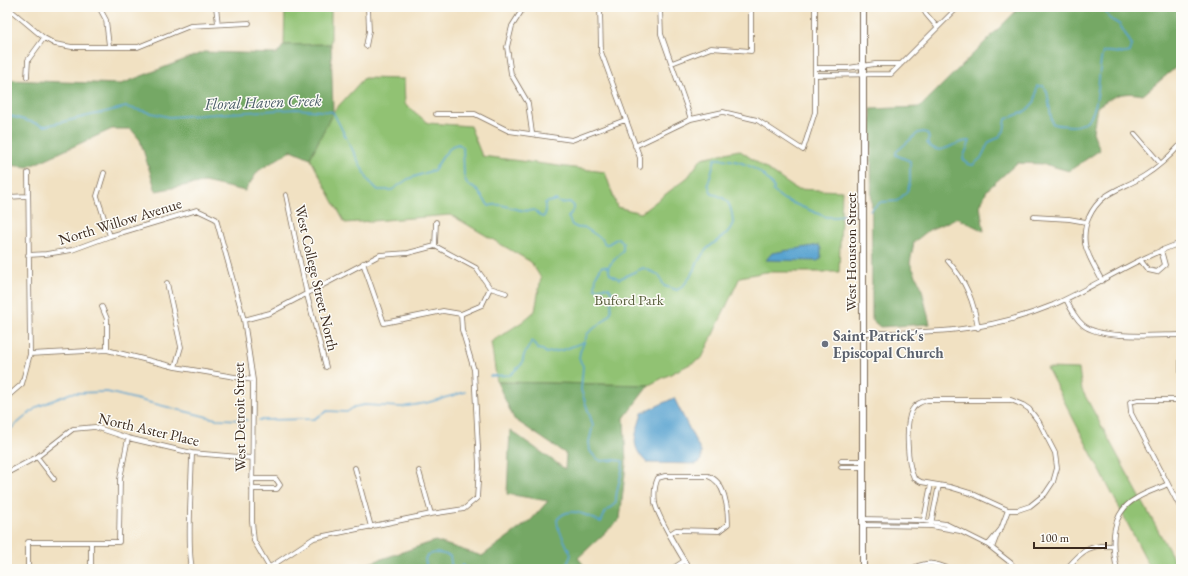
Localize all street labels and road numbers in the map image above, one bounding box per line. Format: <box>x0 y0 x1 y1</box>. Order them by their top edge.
street label: West Houston Street <box>841 192 860 311</box>
street label: North Willow Avenue <box>56 193 184 249</box>
street label: West College Street North <box>291 203 343 353</box>
street label: West Detroit Street <box>229 362 249 472</box>
street label: North Aster Place <box>97 408 201 450</box>

